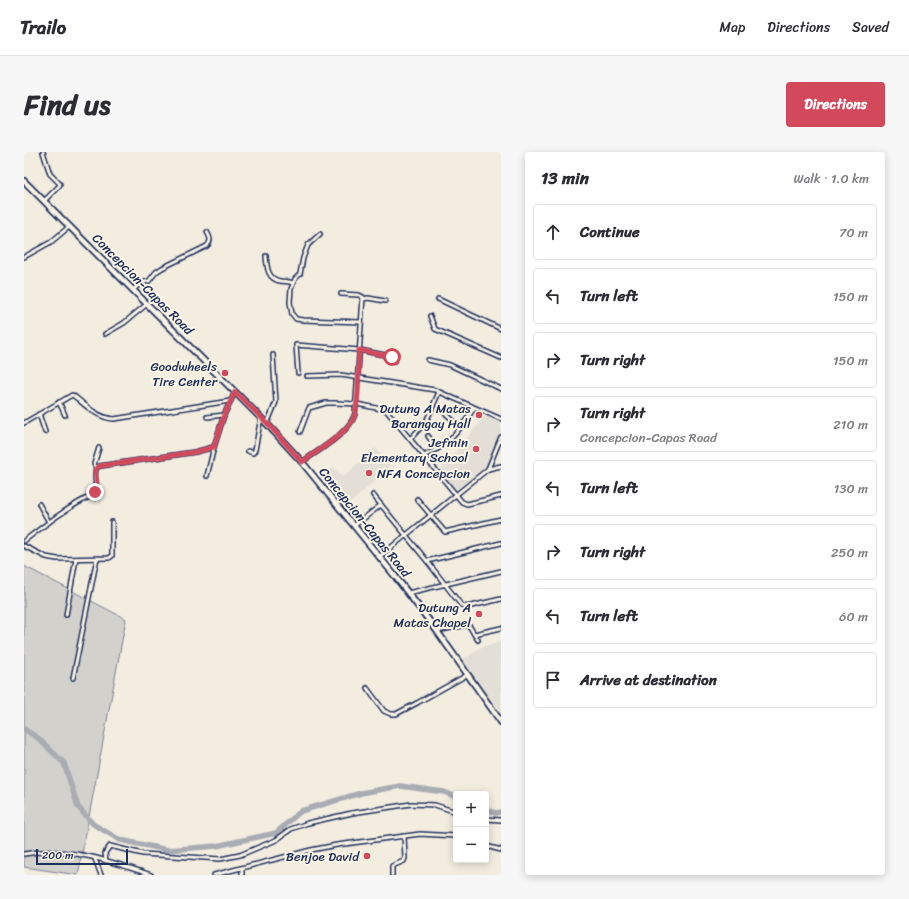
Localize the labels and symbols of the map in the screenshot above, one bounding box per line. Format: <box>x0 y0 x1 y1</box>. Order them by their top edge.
street label: Concepcion-Capas Road <box>87 228 200 341</box>
route start <box>383 348 401 366</box>
place label: Goodwheels Tire Center <box>150 355 218 393</box>
marker: Goodwheels Tire Center <box>220 368 230 378</box>
place label: Dutung A Matas Barangay Hall <box>379 397 471 435</box>
marker: Dutung A Matas Barangay Hall <box>474 410 484 420</box>
place label: Jefmin Elementary School <box>361 431 468 469</box>
marker: Jefmin Elementary School <box>471 444 481 454</box>
street label: Concepcion-Capas Road <box>313 462 418 583</box>
place label: NFA Concepcion <box>377 462 470 485</box>
marker: NFA Concepcion <box>364 468 374 478</box>
route end <box>86 483 104 501</box>
place label: Dutung A Matas Chapel <box>394 596 471 634</box>
marker: Dutung A Matas Chapel <box>474 609 484 619</box>
place label: Benjoe David <box>286 845 360 868</box>
scale bar <box>36 847 128 866</box>
marker: Benjoe David <box>362 851 372 861</box>

